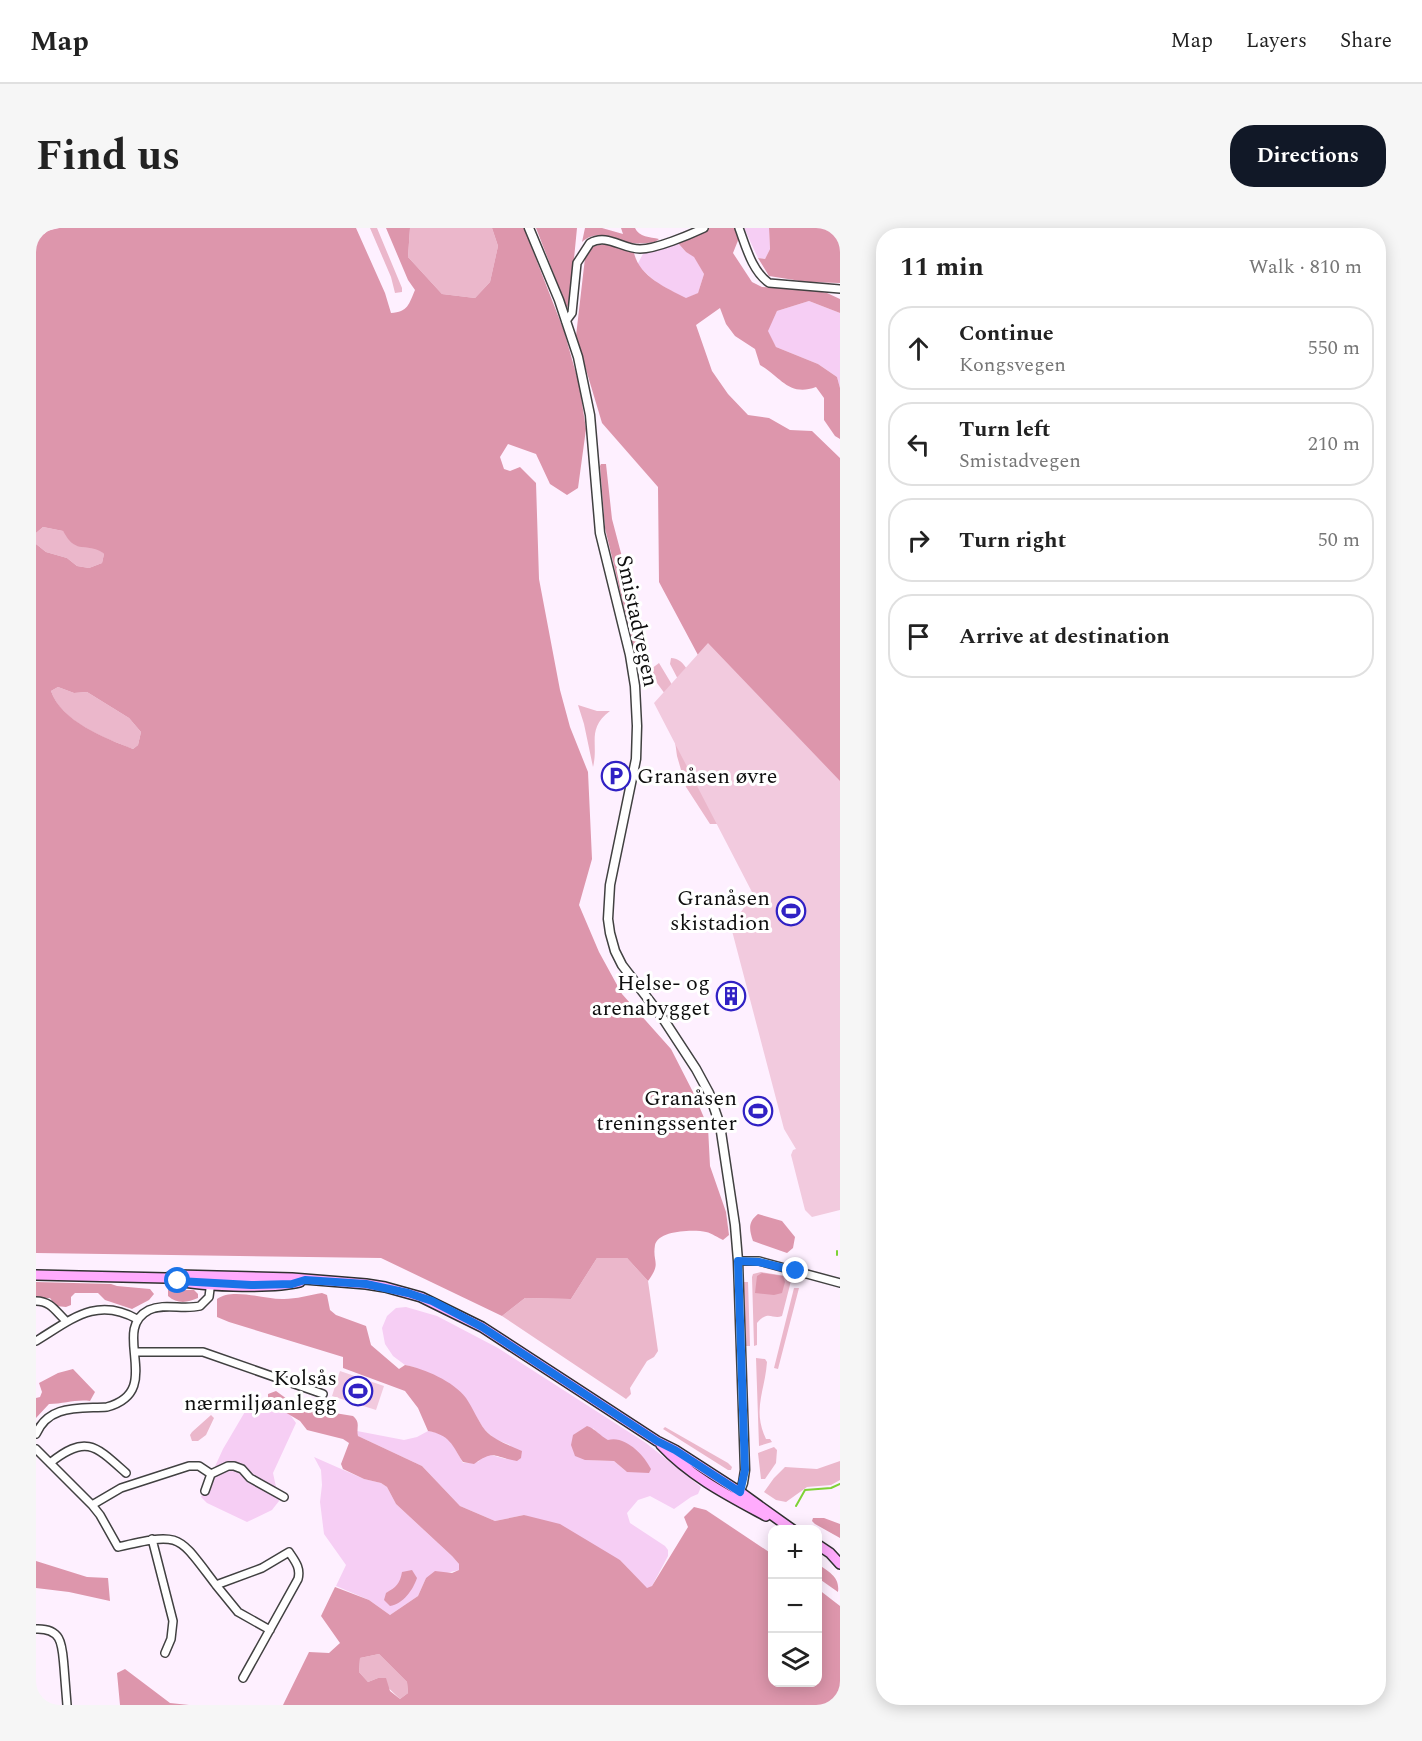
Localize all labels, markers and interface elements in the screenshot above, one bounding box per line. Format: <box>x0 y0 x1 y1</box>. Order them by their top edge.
text: Map <box>30 20 89 63</box>
text: Map <box>1171 25 1213 57</box>
text: Layers <box>1246 25 1307 57</box>
text: Share <box>1340 25 1392 57</box>
text: Find us <box>36 125 180 188</box>
button: Directions <box>1230 125 1386 187</box>
text: 11 min <box>900 247 984 287</box>
text: Walk · 810 m <box>1249 252 1362 282</box>
text: Continue <box>959 317 1054 350</box>
icon: ahead <box>902 332 935 365</box>
text: 550 m <box>1308 333 1360 363</box>
text: Kongsvegen <box>959 350 1066 380</box>
text: Turn left <box>959 413 1051 446</box>
icon: left <box>902 428 935 461</box>
text: 210 m <box>1308 429 1360 459</box>
text: Smistadvegen <box>959 446 1081 476</box>
icon: right <box>902 524 935 557</box>
text: Turn right <box>959 524 1066 557</box>
text: 50 m <box>1318 525 1360 555</box>
street label: Smistadvegen <box>607 552 667 690</box>
icon: arrive <box>902 620 935 653</box>
text: Arrive at destination <box>959 620 1170 653</box>
parking icon: Granåsen øvre <box>600 760 632 792</box>
place label: Granåsen øvre <box>637 760 777 793</box>
place label: Granåsen skistadion <box>670 882 770 940</box>
sports icon: Granåsen skistadion <box>775 895 807 927</box>
place label: Helse- og arenabygget <box>592 967 710 1025</box>
building icon: Helse- og arenabygget <box>715 980 747 1012</box>
place label: Granåsen treningssenter <box>596 1082 737 1140</box>
sports icon: Granåsen treningssenter <box>742 1095 774 1127</box>
route end <box>782 1257 808 1283</box>
route start <box>164 1267 190 1293</box>
place label: Kolsås nærmiljøanlegg <box>184 1362 337 1420</box>
sports icon: Kolsås nærmiljøanlegg <box>342 1375 374 1407</box>
map controls <box>768 1525 822 1687</box>
button: + <box>768 1525 822 1579</box>
button: − <box>768 1579 822 1633</box>
button: layers <box>768 1633 822 1687</box>

